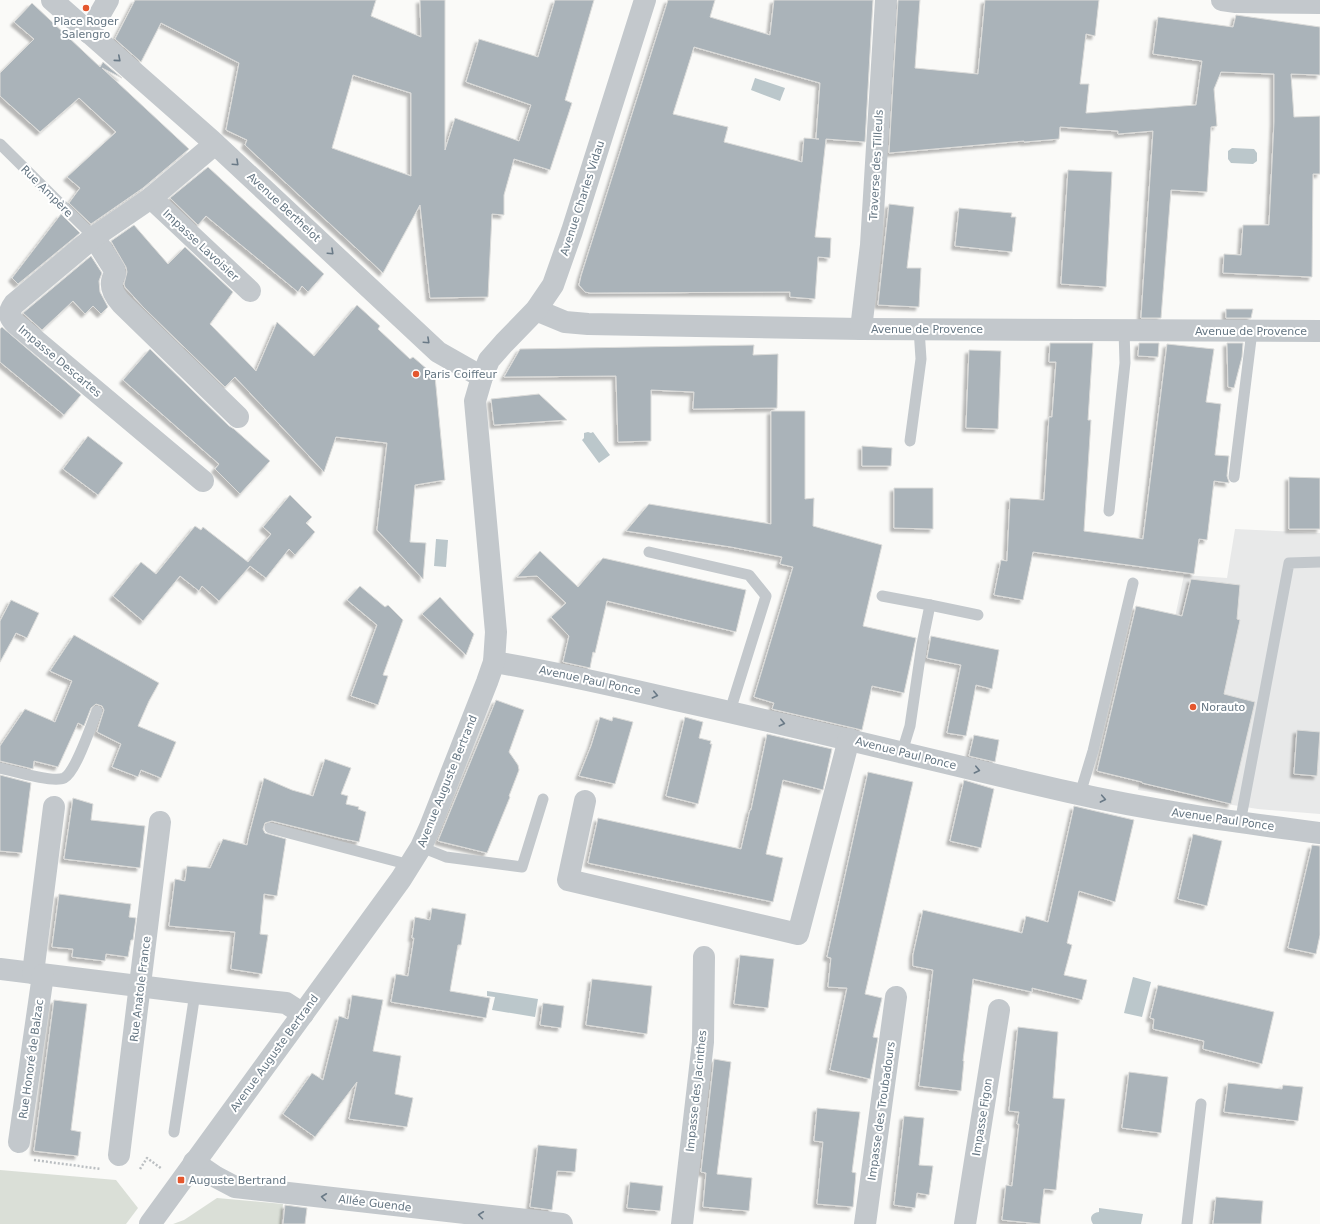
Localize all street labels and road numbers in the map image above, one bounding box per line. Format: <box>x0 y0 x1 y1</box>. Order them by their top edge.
street label: Traverse des Tilleuls <box>867 109 886 222</box>
street label: Avenue Charles Vidau <box>558 139 607 257</box>
street label: Rue Ampère <box>18 163 75 220</box>
street label: Avenue Berthelot <box>244 170 323 245</box>
street label: Impasse Lavoisier <box>160 207 242 284</box>
street label: Impasse Descartes <box>15 323 104 400</box>
street label: Avenue de Provence <box>871 323 983 336</box>
street label: Avenue de Provence <box>1195 325 1307 338</box>
street label: Avenue Paul Ponce <box>538 663 642 698</box>
street label: Avenue Auguste Bertrand <box>415 713 480 849</box>
street label: Avenue Paul Ponce <box>854 735 958 772</box>
street label: Avenue Paul Ponce <box>1171 806 1275 833</box>
street label: Rue Anatole France <box>128 935 153 1043</box>
street label: Avenue Auguste Bertrand <box>228 992 321 1114</box>
street label: Rue Honoré de Balzac <box>17 998 46 1120</box>
street label: Impasse des Jacinthes <box>684 1029 709 1153</box>
street label: Impasse des Troubadours <box>865 1041 898 1181</box>
street label: Impasse Figon <box>970 1077 995 1157</box>
street label: Allée Guende <box>338 1193 413 1214</box>

